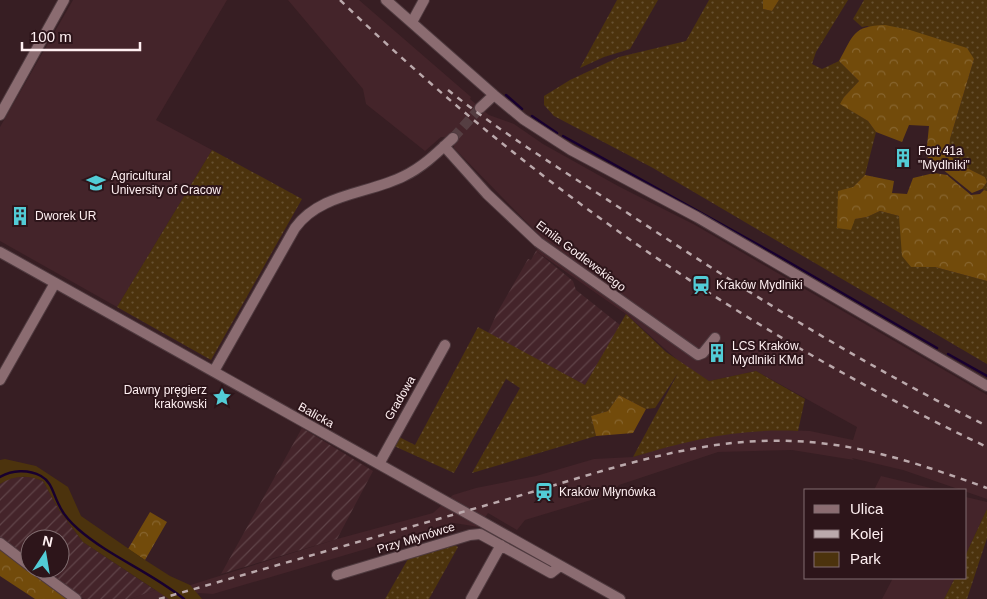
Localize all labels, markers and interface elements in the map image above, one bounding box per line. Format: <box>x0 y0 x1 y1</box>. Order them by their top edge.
scale bar <box>22 20 140 52</box>
text: 100 m <box>30 28 72 45</box>
place label: Fort 41a "Mydlniki" <box>918 144 970 172</box>
building icon: Fort 41a "Mydlniki" <box>892 147 914 169</box>
place label: Agricultural University of Cracow <box>111 169 221 197</box>
school or university icon: Agricultural University of Cracow <box>85 172 107 194</box>
building icon: Dworek UR <box>9 205 31 227</box>
place label: Dworek UR <box>35 209 97 223</box>
street label: Emila Godlewskiego <box>533 218 629 294</box>
station icon: Kraków Mydlniki <box>690 274 712 296</box>
place label: Kraków Mydlniki <box>716 278 803 292</box>
place label: LCS Kraków Mydlniki KMd <box>732 339 803 367</box>
building icon: LCS Kraków Mydlniki KMd <box>706 342 728 364</box>
street label: Gradowa <box>382 373 418 423</box>
place label: Dawny pręgierz krakowski <box>124 383 207 411</box>
place icon: Dawny pręgierz krakowski <box>211 386 233 408</box>
street label: Balicka <box>296 399 337 431</box>
station icon: Kraków Młynówka <box>533 481 555 503</box>
place label: Kraków Młynówka <box>559 485 656 499</box>
legend <box>804 489 967 579</box>
text: Ulica <box>850 500 884 517</box>
street label: Przy Młynówce <box>375 519 457 556</box>
text: Kolej <box>850 525 883 542</box>
north arrow <box>20 529 70 579</box>
text: N <box>41 532 54 550</box>
text: Park <box>850 550 881 567</box>

